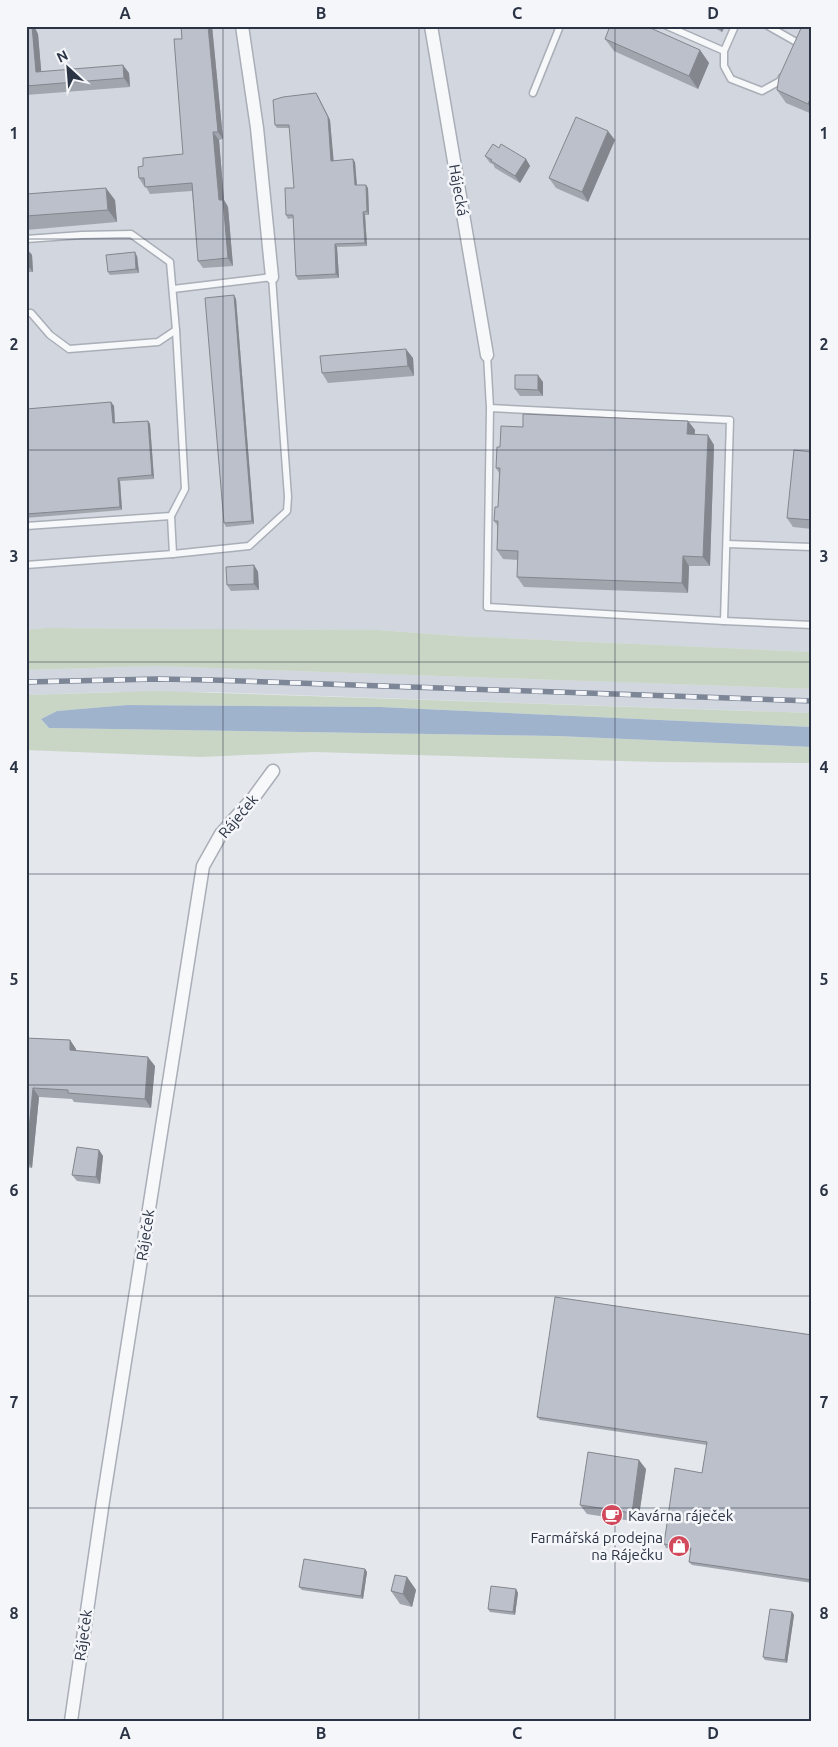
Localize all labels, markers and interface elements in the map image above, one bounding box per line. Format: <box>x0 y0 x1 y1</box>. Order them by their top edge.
text: A <box>119 4 131 22</box>
text: B <box>316 4 326 22</box>
text: C <box>512 4 522 22</box>
text: D <box>707 4 719 22</box>
north arrow <box>42 42 92 92</box>
text: N <box>54 47 71 66</box>
text: 1 <box>9 124 19 142</box>
text: 1 <box>819 124 829 142</box>
street label: Hájecká <box>446 163 472 217</box>
text: 2 <box>9 335 19 353</box>
text: 2 <box>819 335 829 353</box>
text: 3 <box>9 547 19 565</box>
text: 3 <box>819 547 829 565</box>
text: 4 <box>9 758 19 776</box>
text: 4 <box>819 758 829 776</box>
street label: Ráječek <box>215 790 261 841</box>
text: 5 <box>9 970 19 988</box>
text: 5 <box>819 970 829 988</box>
text: 6 <box>9 1181 19 1199</box>
text: 6 <box>819 1181 829 1199</box>
street label: Ráječek <box>133 1208 158 1262</box>
text: 7 <box>9 1393 19 1411</box>
text: 7 <box>819 1393 829 1411</box>
cafe icon: Kavárna ráječek <box>600 1503 624 1527</box>
place label: Kavárna ráječek <box>628 1507 734 1524</box>
place label: Farmářská prodejna na Ráječku <box>531 1529 663 1563</box>
shop icon: Farmářská prodejna na Ráječku <box>667 1534 691 1558</box>
text: 8 <box>9 1604 19 1622</box>
text: 8 <box>819 1604 829 1622</box>
street label: Ráječek <box>71 1608 95 1662</box>
text: A <box>119 1724 131 1742</box>
text: B <box>316 1724 326 1742</box>
text: C <box>512 1724 522 1742</box>
text: D <box>707 1724 719 1742</box>

